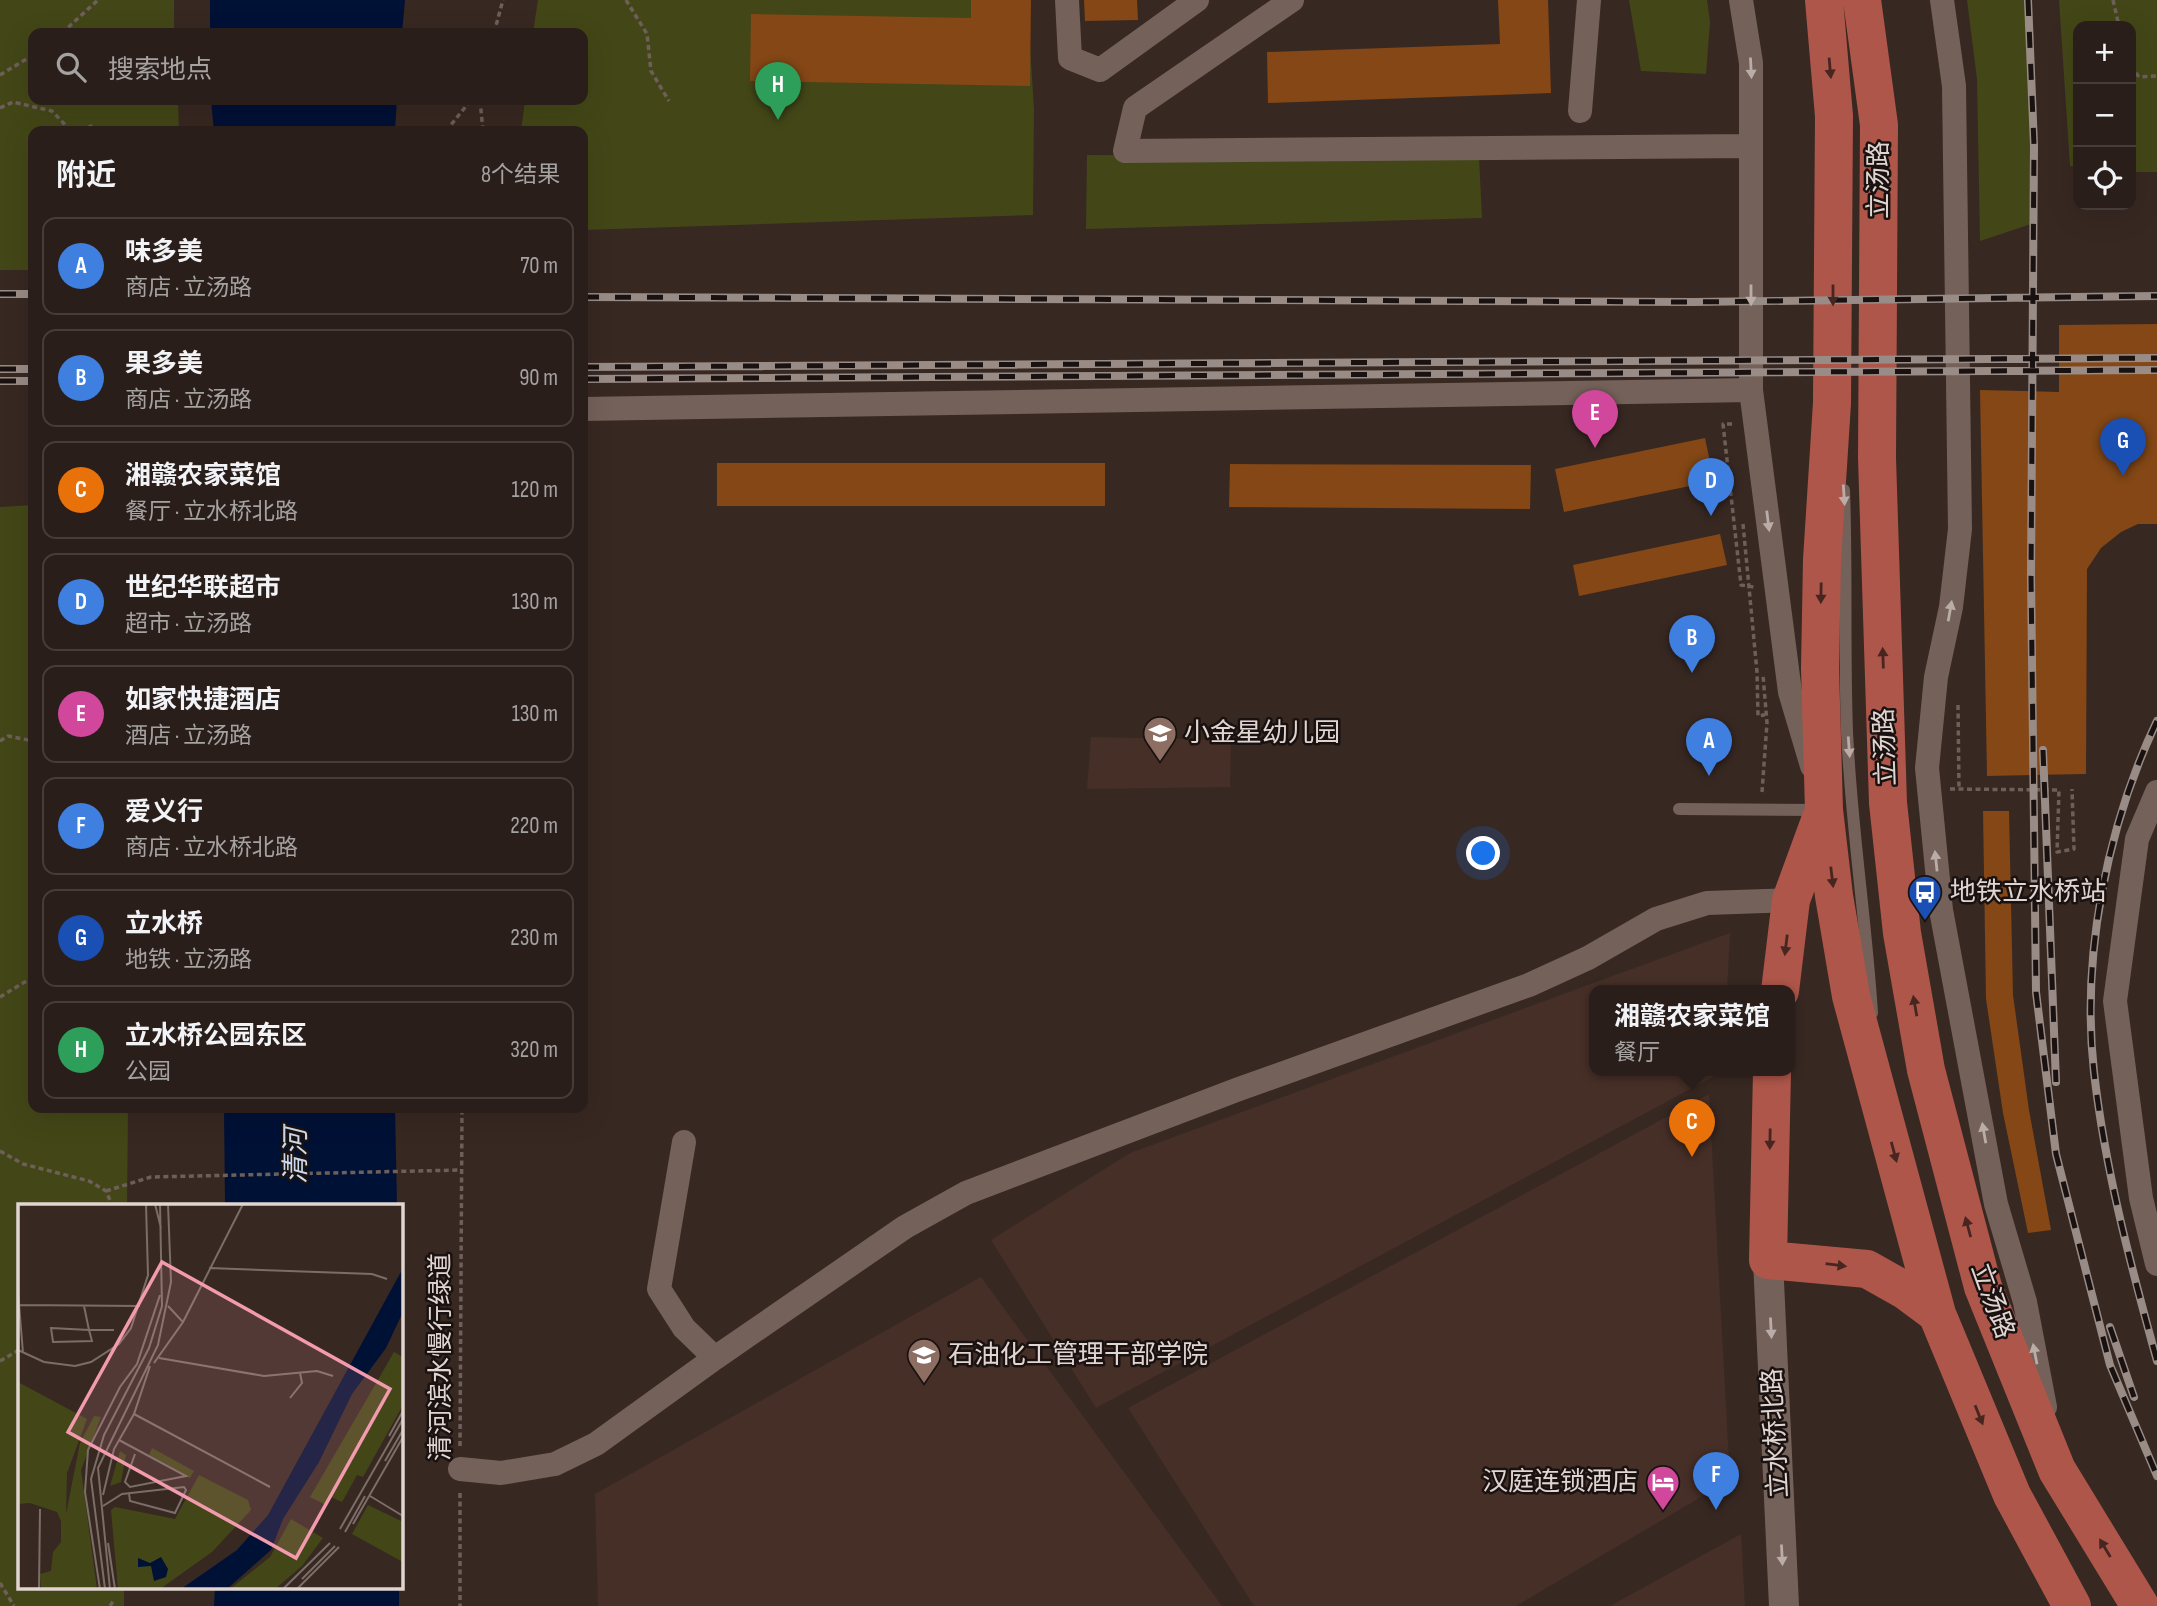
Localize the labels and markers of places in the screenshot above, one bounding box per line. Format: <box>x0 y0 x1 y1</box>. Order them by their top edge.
pin: H <box>755 62 801 120</box>
pin: E <box>1572 390 1618 448</box>
pin: G <box>2100 418 2146 476</box>
pin: D <box>1688 458 1734 516</box>
pin: B <box>1669 615 1715 673</box>
school or university icon: 小金星幼儿园 <box>1141 714 1179 763</box>
place label: 小金星幼儿园 <box>1184 718 1340 749</box>
pin: A <box>1686 718 1732 776</box>
bus stop icon: 地铁立水桥站 <box>1906 873 1944 922</box>
place label: 地铁立水桥站 <box>1950 877 2106 908</box>
pin: C <box>1669 1099 1715 1157</box>
school or university icon: 石油化工管理干部学院 <box>905 1336 943 1385</box>
place label: 石油化工管理干部学院 <box>948 1340 1208 1371</box>
pin: F <box>1693 1452 1739 1510</box>
hotel icon: 汉庭连锁酒店 <box>1644 1463 1682 1512</box>
place label: 汉庭连锁酒店 <box>1482 1467 1638 1498</box>

